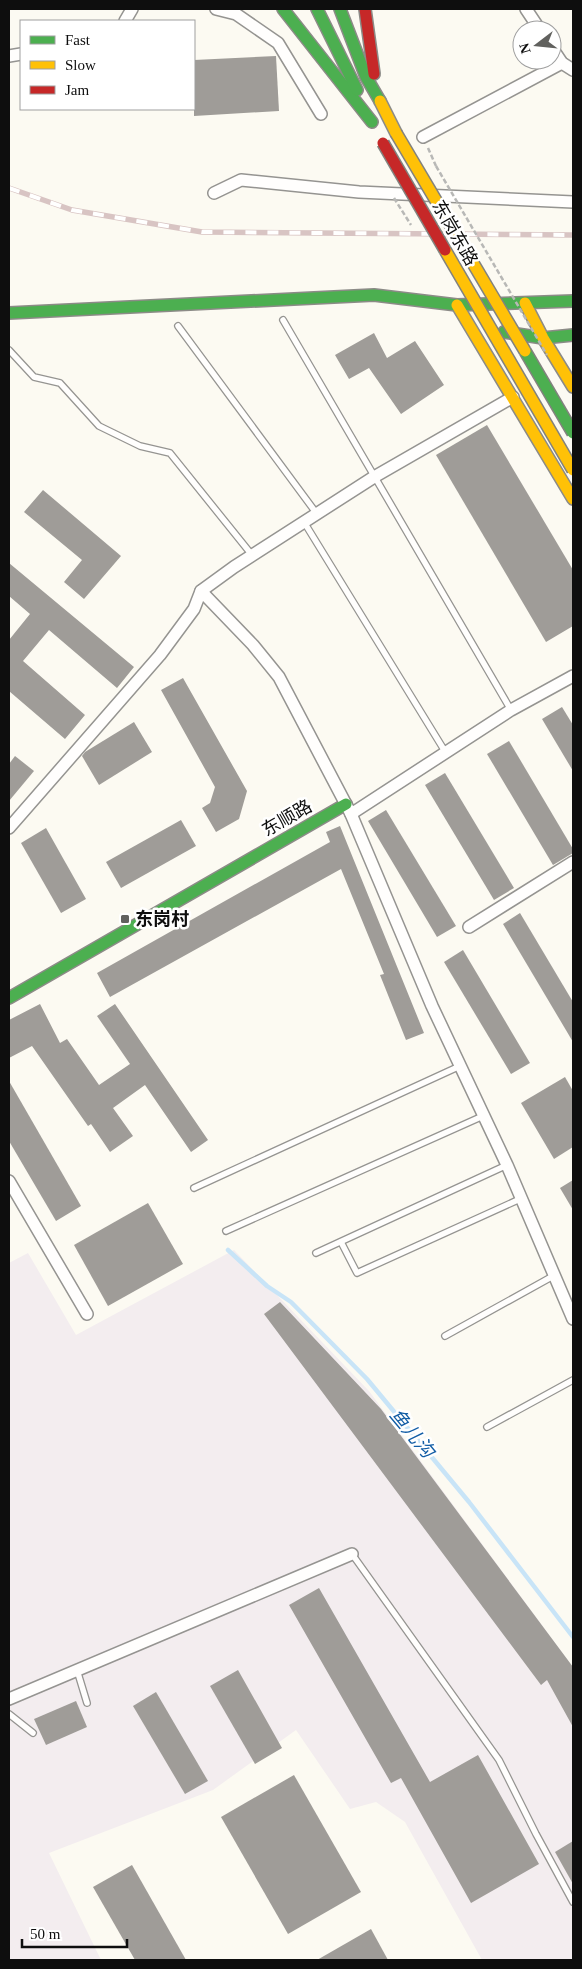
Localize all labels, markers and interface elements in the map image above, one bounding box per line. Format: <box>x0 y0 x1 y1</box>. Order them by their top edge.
legend <box>20 20 195 110</box>
north arrow <box>512 20 562 70</box>
text: Fast <box>65 32 91 48</box>
text: N <box>516 42 534 55</box>
text: Slow <box>65 57 96 73</box>
text: Jam <box>65 82 89 98</box>
street label: 东岗东路 <box>428 197 482 269</box>
street label: 东顺路 <box>259 796 315 840</box>
place label: 东岗村 <box>135 909 189 929</box>
marker: 东岗村 <box>119 913 131 925</box>
water label: 鱼儿沟 <box>386 1404 440 1463</box>
scale bar <box>22 1916 128 1948</box>
text: 50 m <box>30 1926 61 1942</box>

